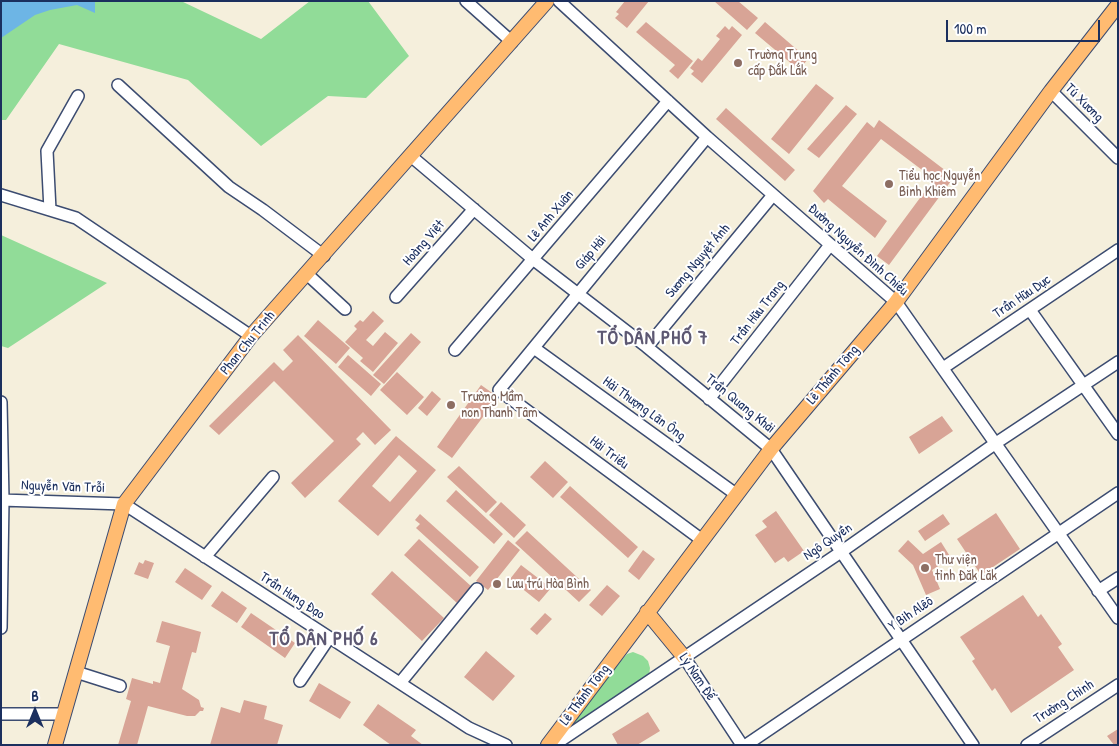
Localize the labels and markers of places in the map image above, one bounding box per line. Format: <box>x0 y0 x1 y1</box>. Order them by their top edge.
place label: Trường Trung cấp Đắk Lắk <box>748 47 817 80</box>
marker: Trường Trung cấp Đắk Lắk <box>732 57 744 69</box>
place label: Tiểu học Nguyễn Bỉnh Khiêm <box>899 168 980 200</box>
marker: Tiểu học Nguyễn Bỉnh Khiêm <box>883 178 895 190</box>
place label: Trường Mầm non Thanh Tâm <box>461 389 537 422</box>
marker: Trường Mầm non Thanh Tâm <box>445 399 457 411</box>
place label: Thư viện tỉnh Đăk Lăk <box>935 552 997 584</box>
marker: Thư viện tỉnh Đăk Lăk <box>919 562 931 574</box>
place label: Lưu trú Hòa Bình <box>507 576 589 592</box>
marker: Lưu trú Hòa Bình <box>491 578 503 590</box>

